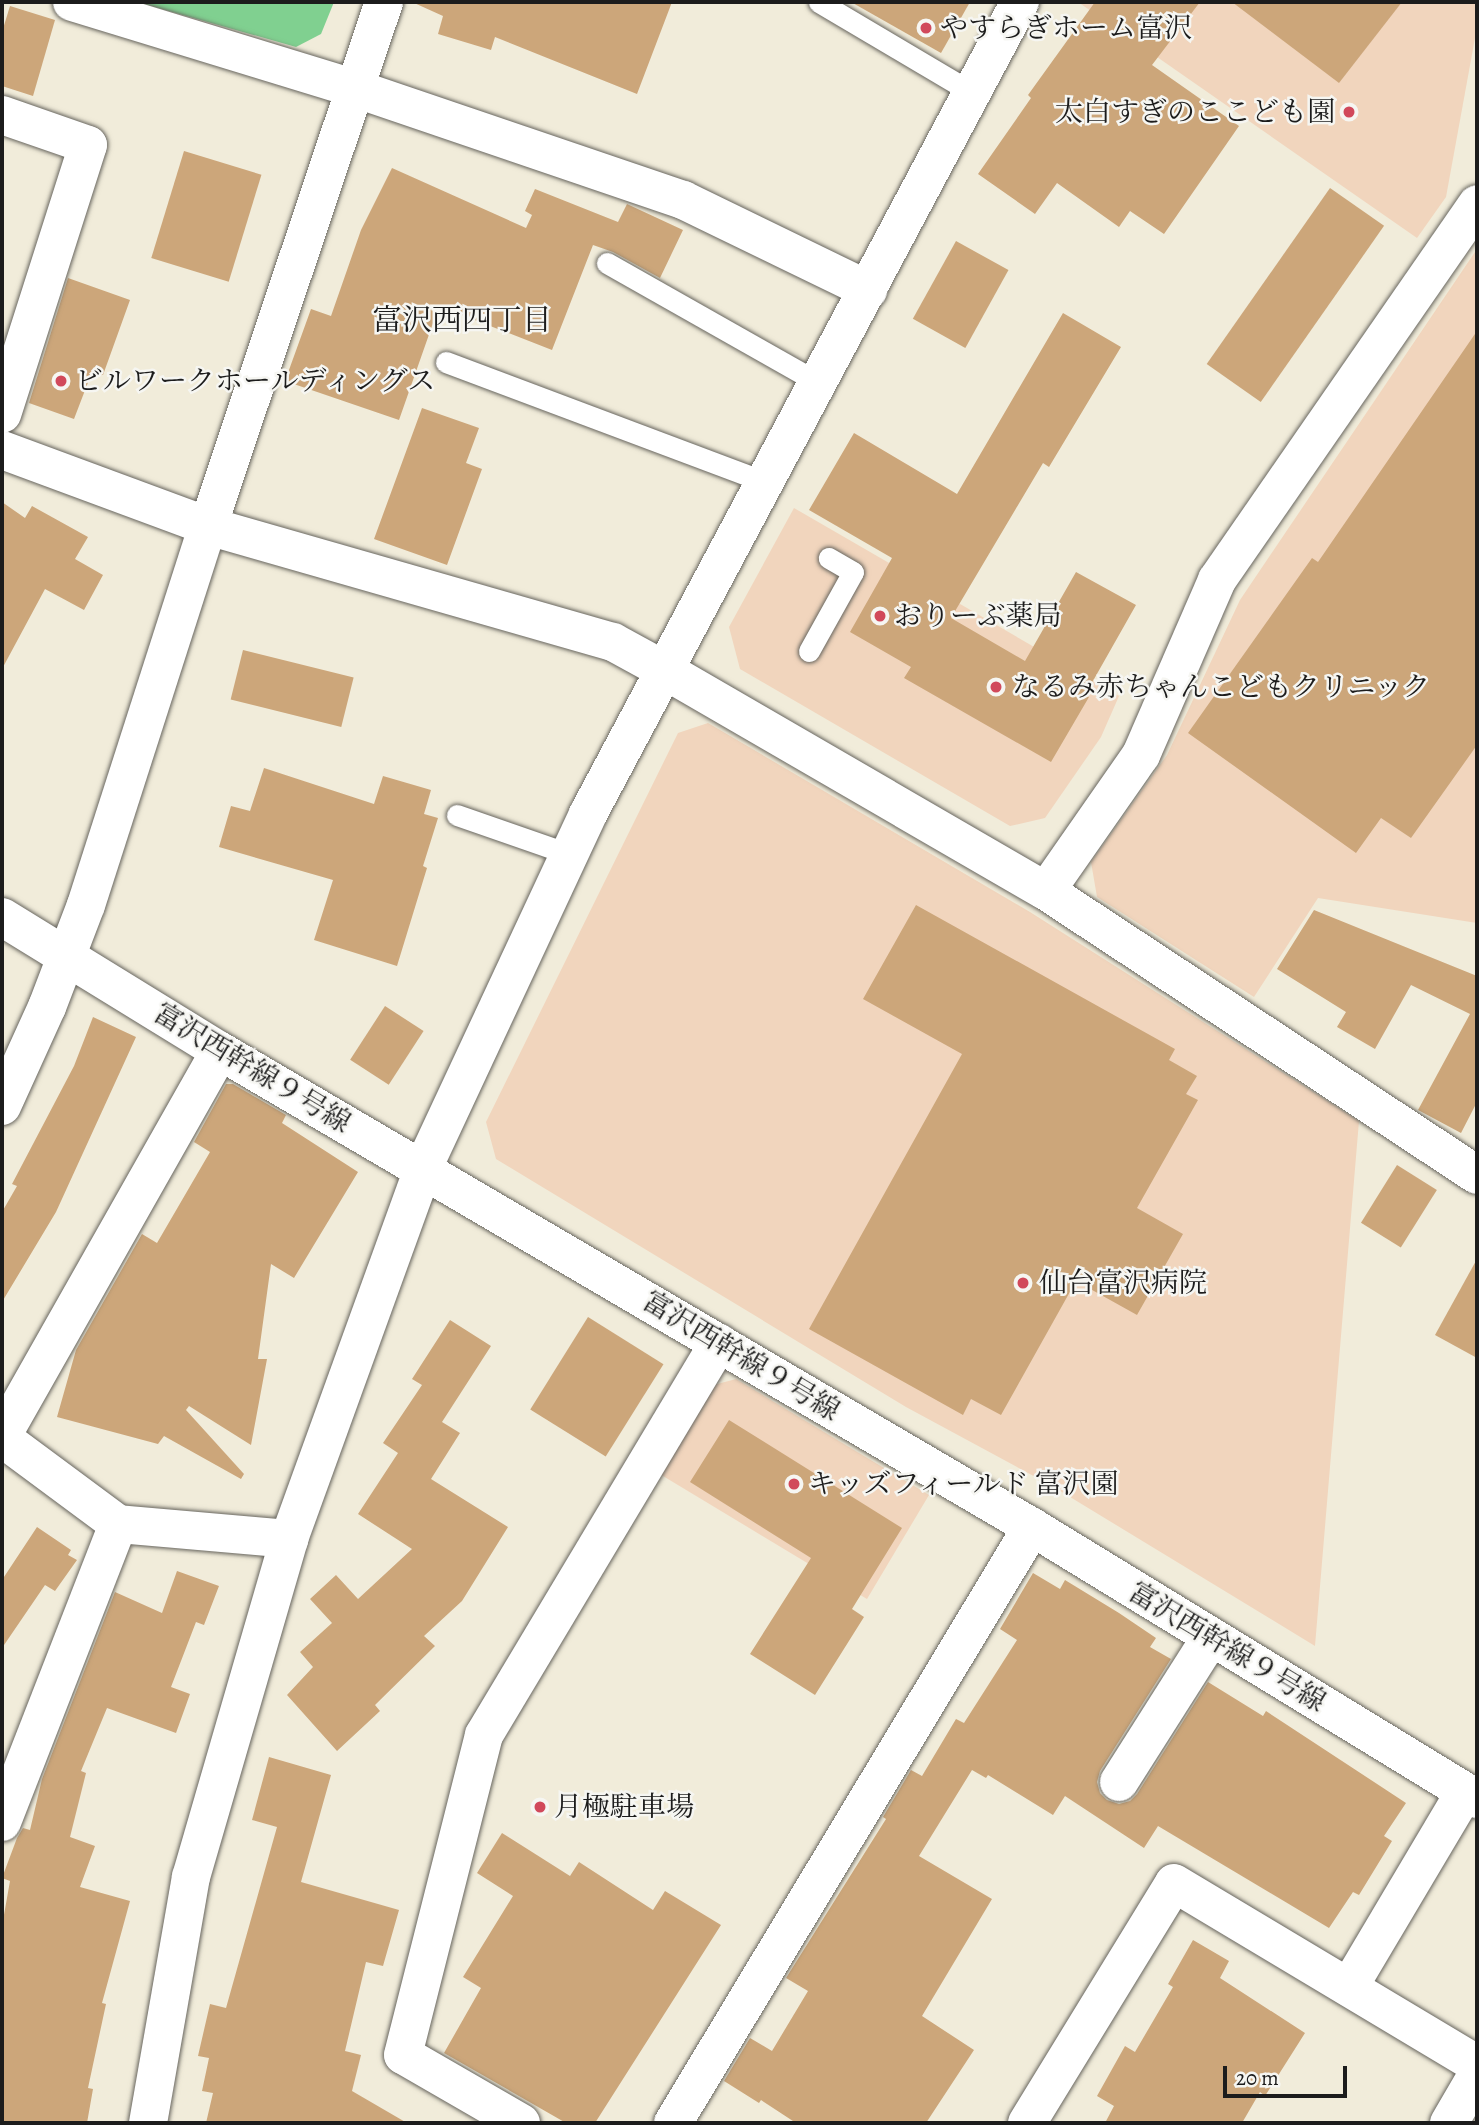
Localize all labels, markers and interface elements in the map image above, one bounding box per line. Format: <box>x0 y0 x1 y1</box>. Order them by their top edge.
place label: やすらぎホーム富沢 <box>940 11 1192 45</box>
marker: やすらぎホーム富沢 <box>918 20 934 36</box>
place label: 太白すぎのここども園 <box>1055 95 1335 129</box>
marker: 太白すぎのここども園 <box>1341 104 1357 120</box>
district label: 富沢西四丁目 <box>372 302 552 338</box>
place label: ビルワークホールディングス <box>75 364 439 398</box>
marker: ビルワークホールディングス <box>53 373 69 389</box>
place label: おりーぶ薬局 <box>894 599 1062 633</box>
marker: おりーぶ薬局 <box>872 608 888 624</box>
place label: なるみ赤ちゃんこどもクリニック <box>1012 670 1432 704</box>
marker: なるみ赤ちゃんこどもクリニック <box>986 677 1006 697</box>
street label: 富沢西幹線９号線 <box>147 996 357 1140</box>
place label: 仙台富沢病院 <box>1039 1266 1207 1300</box>
marker: 仙台富沢病院 <box>1013 1273 1033 1293</box>
street label: 富沢西幹線９号線 <box>636 1284 846 1428</box>
place label: キッズフィールド 富沢園 <box>808 1467 1122 1501</box>
marker: キッズフィールド 富沢園 <box>786 1476 802 1492</box>
street label: 富沢西幹線９号線 <box>1122 1575 1332 1719</box>
place label: 月極駐車場 <box>554 1790 694 1824</box>
marker: 月極駐車場 <box>532 1799 548 1815</box>
scale bar <box>1227 2052 1351 2096</box>
text: 20 m <box>1236 2064 1279 2092</box>

